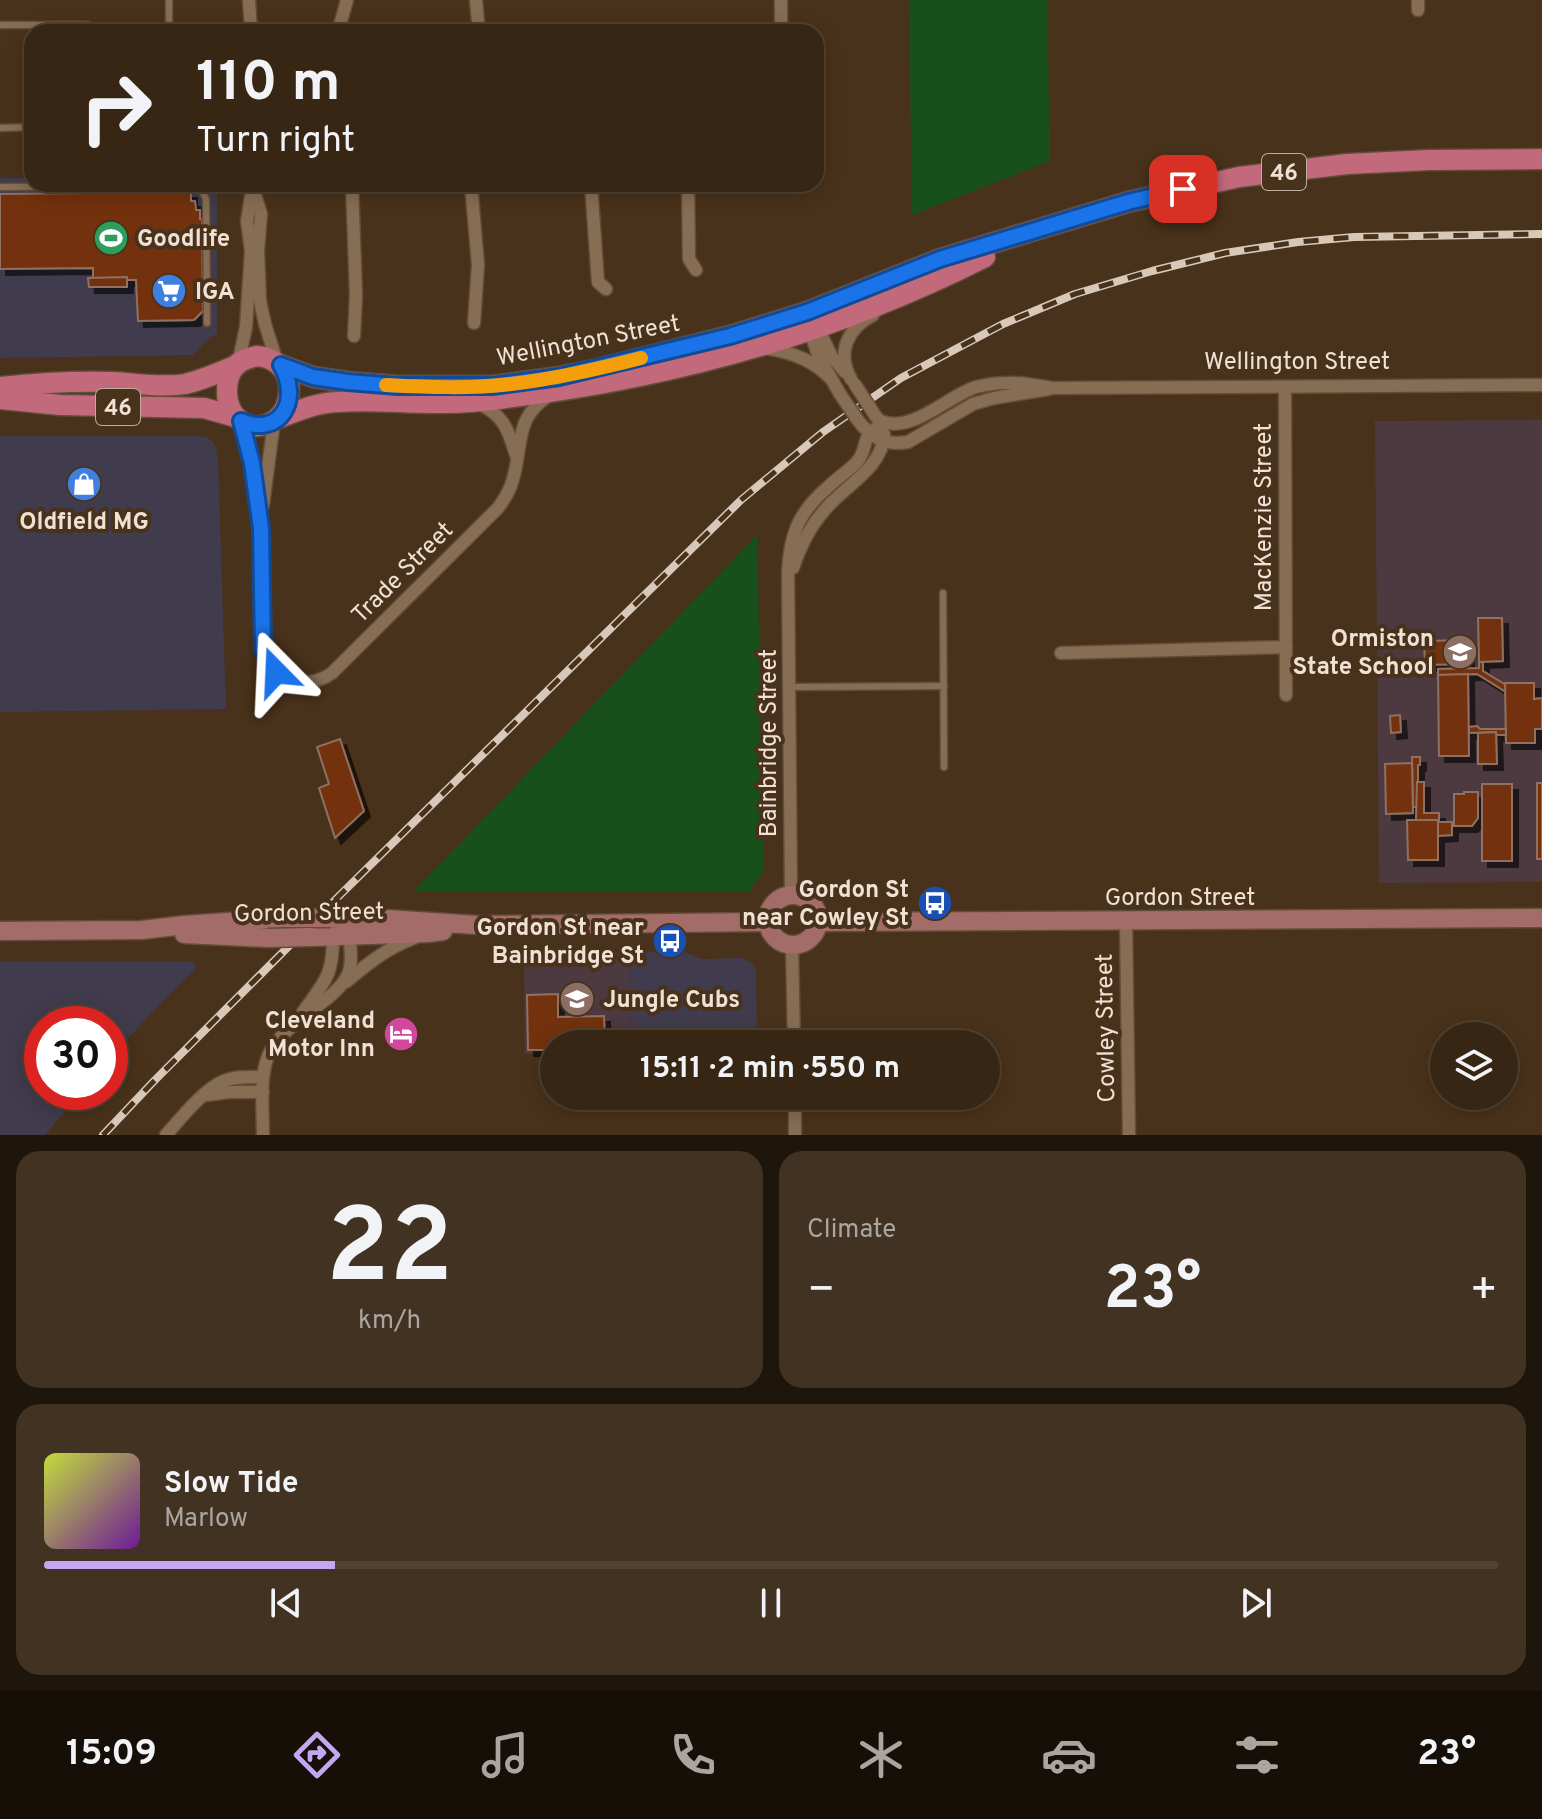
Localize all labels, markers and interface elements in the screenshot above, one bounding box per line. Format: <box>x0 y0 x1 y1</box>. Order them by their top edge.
text: 110 m <box>196 50 341 120</box>
icon: right <box>64 56 168 160</box>
text: Turn right <box>196 119 355 165</box>
road number: 46 <box>1262 154 1306 190</box>
pin <box>1149 155 1217 223</box>
icon: arrive <box>1161 167 1205 211</box>
sports icon: Goodlife <box>92 219 130 257</box>
place label: Goodlife <box>137 225 230 255</box>
supermarket icon: IGA <box>150 272 188 310</box>
place label: IGA <box>195 278 235 308</box>
street label: Wellington Street <box>494 309 683 374</box>
street label: Wellington Street <box>1204 348 1390 378</box>
road number: 46 <box>96 389 140 425</box>
street label: MacKenzie Street <box>1250 423 1280 611</box>
shop icon: Oldfield MG <box>65 465 103 503</box>
place label: Oldfield MG <box>19 508 149 538</box>
street label: Trade Street <box>346 516 461 631</box>
place label: Ormiston State School <box>1293 625 1434 683</box>
position arrow <box>234 630 318 714</box>
school or university icon: Ormiston State School <box>1441 633 1479 671</box>
street label: Bainbridge Street <box>755 649 785 837</box>
place label: Gordon St near Cowley St <box>742 876 909 934</box>
bus stop icon: Gordon St near Cowley St <box>916 884 954 922</box>
street label: Gordon Street <box>1105 884 1255 914</box>
street label: Gordon Street <box>234 898 385 930</box>
place label: Gordon St near Bainbridge St <box>476 914 644 972</box>
bus stop icon: Gordon St near Bainbridge St <box>651 922 689 960</box>
street label: Cowley Street <box>1091 953 1123 1103</box>
school or university icon: Jungle Cubs <box>558 980 596 1018</box>
place label: Jungle Cubs <box>603 986 740 1016</box>
speed limit sign: 30 <box>24 1006 128 1110</box>
place label: Cleveland Motor Inn <box>265 1007 375 1065</box>
hotel icon: Cleveland Motor Inn <box>382 1015 420 1053</box>
map controls <box>1430 1022 1518 1110</box>
button: layers <box>1430 1022 1518 1110</box>
text: 15:11 · 2 min · 550 m <box>640 1051 900 1088</box>
text: 22 <box>326 1187 453 1319</box>
text: Climate <box>807 1214 896 1247</box>
text: 23° <box>1104 1254 1201 1330</box>
text: − <box>807 1264 835 1320</box>
text: + <box>1470 1264 1498 1320</box>
text: km/h <box>358 1305 421 1338</box>
text: Slow Tide <box>164 1466 298 1503</box>
text: Marlow <box>164 1503 248 1536</box>
icon: previous <box>264 1581 308 1625</box>
icon: pause <box>749 1581 793 1625</box>
icon: next <box>1234 1581 1278 1625</box>
icon: directions <box>289 1727 345 1783</box>
icon: music <box>477 1727 533 1783</box>
icon: phone <box>665 1727 721 1783</box>
icon: climate <box>853 1727 909 1783</box>
icon: car <box>1041 1727 1097 1783</box>
icon: filters <box>1229 1727 1285 1783</box>
text: 15:09 <box>66 1732 157 1778</box>
text: 23° <box>1417 1732 1476 1778</box>

